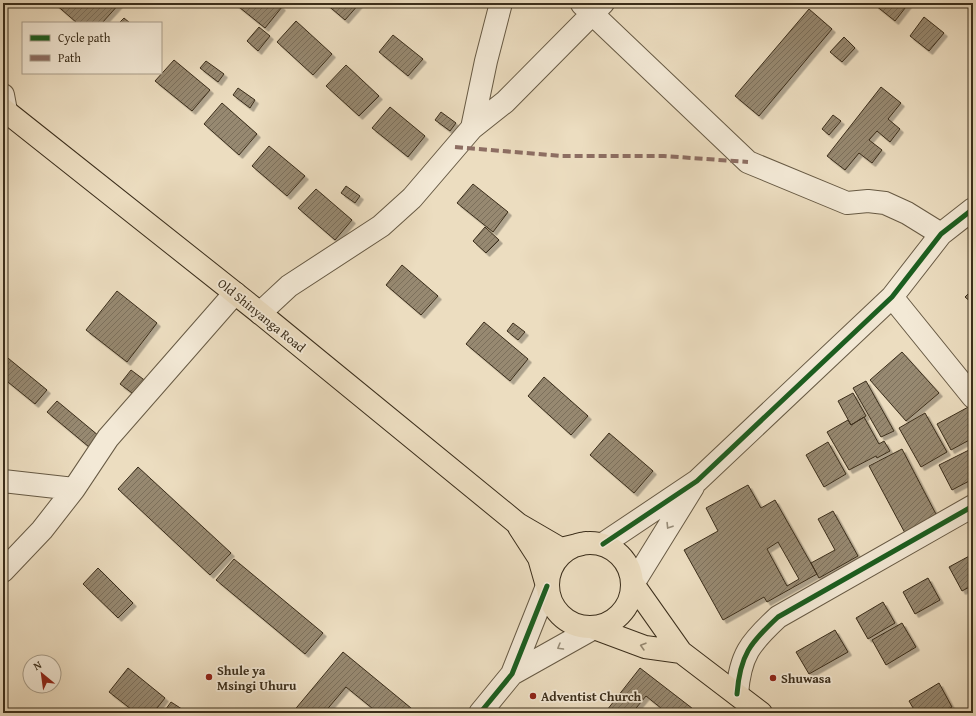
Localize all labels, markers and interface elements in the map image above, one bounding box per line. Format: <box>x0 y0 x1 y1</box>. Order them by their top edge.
legend <box>22 22 162 74</box>
text: Cycle path <box>58 29 111 46</box>
text: Path <box>58 49 81 66</box>
street label: Old Shinyanga Road <box>214 274 310 357</box>
one-way arrow <box>666 522 674 529</box>
one-way arrow <box>557 642 565 649</box>
one-way arrow <box>640 642 647 651</box>
north arrow <box>22 654 62 694</box>
text: N <box>30 656 45 674</box>
place label: Shule ya Msingi Uhuru <box>217 661 297 695</box>
place label: Shuwasa <box>781 669 831 688</box>
marker: Shule ya Msingi Uhuru <box>204 672 214 682</box>
marker: Shuwasa <box>768 673 778 683</box>
place label: Adventist Church <box>541 687 642 706</box>
marker: Adventist Church <box>528 691 538 701</box>

